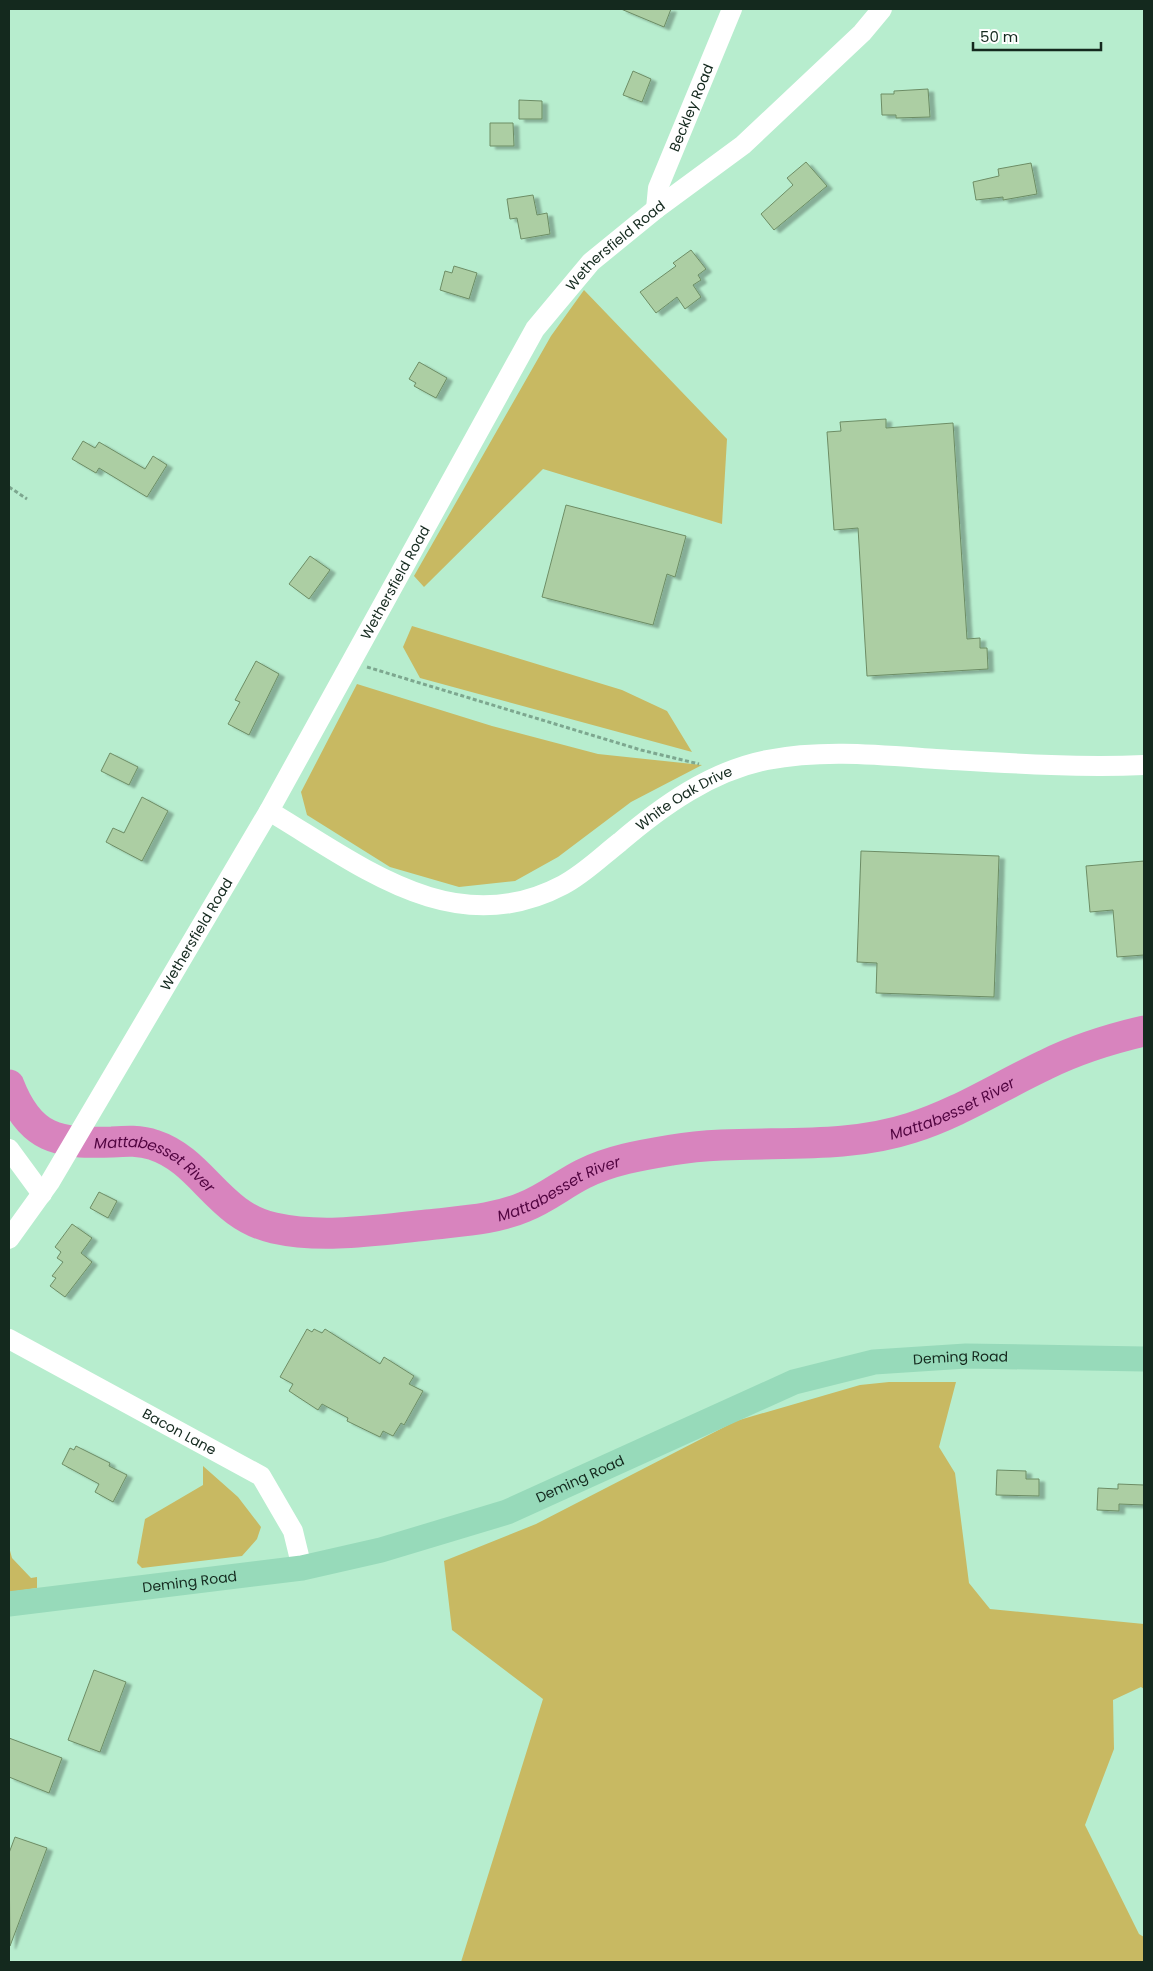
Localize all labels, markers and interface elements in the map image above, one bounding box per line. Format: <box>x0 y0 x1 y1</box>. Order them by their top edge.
scale bar <box>973 20 1100 52</box>
text: 50 m <box>980 26 1018 47</box>
street label: Beckley Road <box>664 61 718 155</box>
street label: Wethersfield Road <box>561 196 669 295</box>
street label: Wethersfield Road <box>356 522 435 643</box>
street label: White Oak Drive <box>631 761 736 835</box>
street label: Wethersfield Road <box>155 874 237 994</box>
water label: Mattabesset River <box>887 1071 1018 1144</box>
water label: Mattabesset River <box>94 1131 221 1197</box>
water label: Mattabesset River <box>495 1150 623 1226</box>
street label: Deming Road <box>912 1346 1008 1369</box>
street label: Bacon Lane <box>139 1403 220 1460</box>
street label: Deming Road <box>533 1450 627 1508</box>
street label: Deming Road <box>141 1566 238 1598</box>

